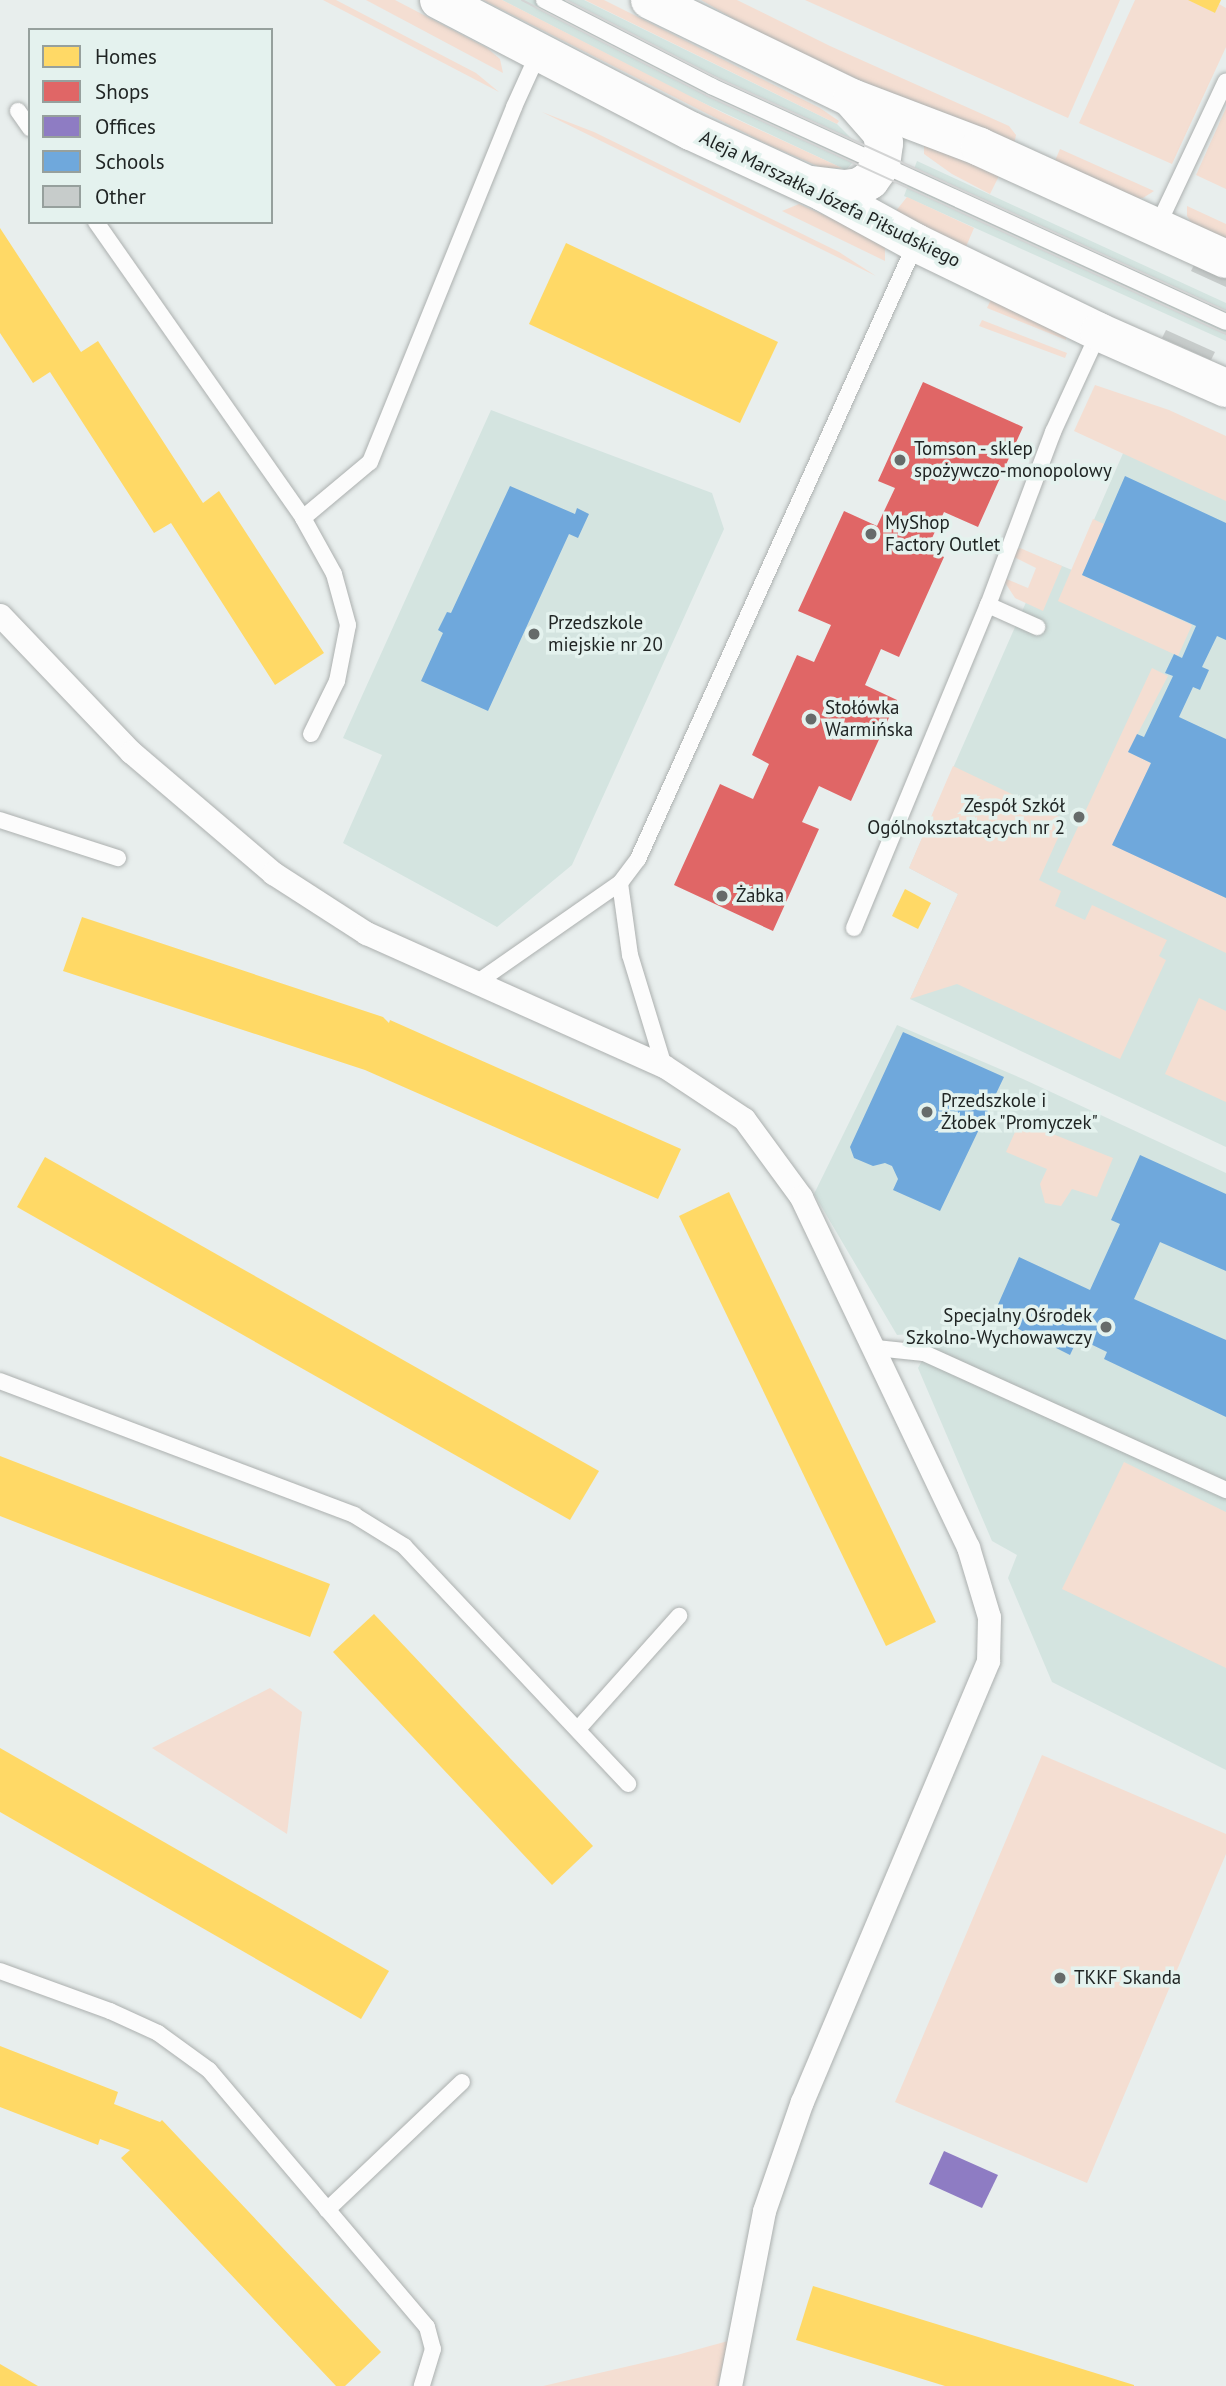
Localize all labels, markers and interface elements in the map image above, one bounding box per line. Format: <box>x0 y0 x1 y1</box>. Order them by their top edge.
legend <box>28 28 273 224</box>
text: Homes <box>95 43 157 70</box>
text: Shops <box>95 78 149 105</box>
text: Offices <box>95 113 156 140</box>
street label: Aleja Marszałka Józefa Piłsudskiego <box>696 126 964 272</box>
text: Schools <box>95 148 165 175</box>
text: Other <box>95 183 146 210</box>
place label: Tomson - sklep spożywczo-monopolowy <box>914 438 1112 482</box>
marker: Tomson - sklep spożywczo-monopolowy <box>892 452 908 468</box>
place label: MyShop Factory Outlet <box>885 512 1001 556</box>
marker: MyShop Factory Outlet <box>863 526 879 542</box>
place label: Przedszkole miejskie nr 20 <box>548 612 663 656</box>
marker: Przedszkole miejskie nr 20 <box>526 626 542 642</box>
place label: Stołówka Warmińska <box>825 697 913 741</box>
marker: Stołówka Warmińska <box>803 711 819 727</box>
place label: Zespół Szkół Ogólnokształcących nr 2 <box>867 795 1065 839</box>
marker: Zespół Szkół Ogólnokształcących nr 2 <box>1071 809 1087 825</box>
place label: Żabka <box>736 885 784 907</box>
marker: Żabka <box>714 888 730 904</box>
place label: Przedszkole i Żłobek "Promyczek" <box>941 1090 1100 1134</box>
marker: Przedszkole i Żłobek "Promyczek" <box>919 1104 935 1120</box>
place label: Specjalny Ośrodek Szkolno-Wychowawczy <box>906 1305 1092 1349</box>
marker: Specjalny Ośrodek Szkolno-Wychowawczy <box>1098 1319 1114 1335</box>
place label: TKKF Skanda <box>1074 1967 1181 1989</box>
marker: TKKF Skanda <box>1052 1970 1068 1986</box>

